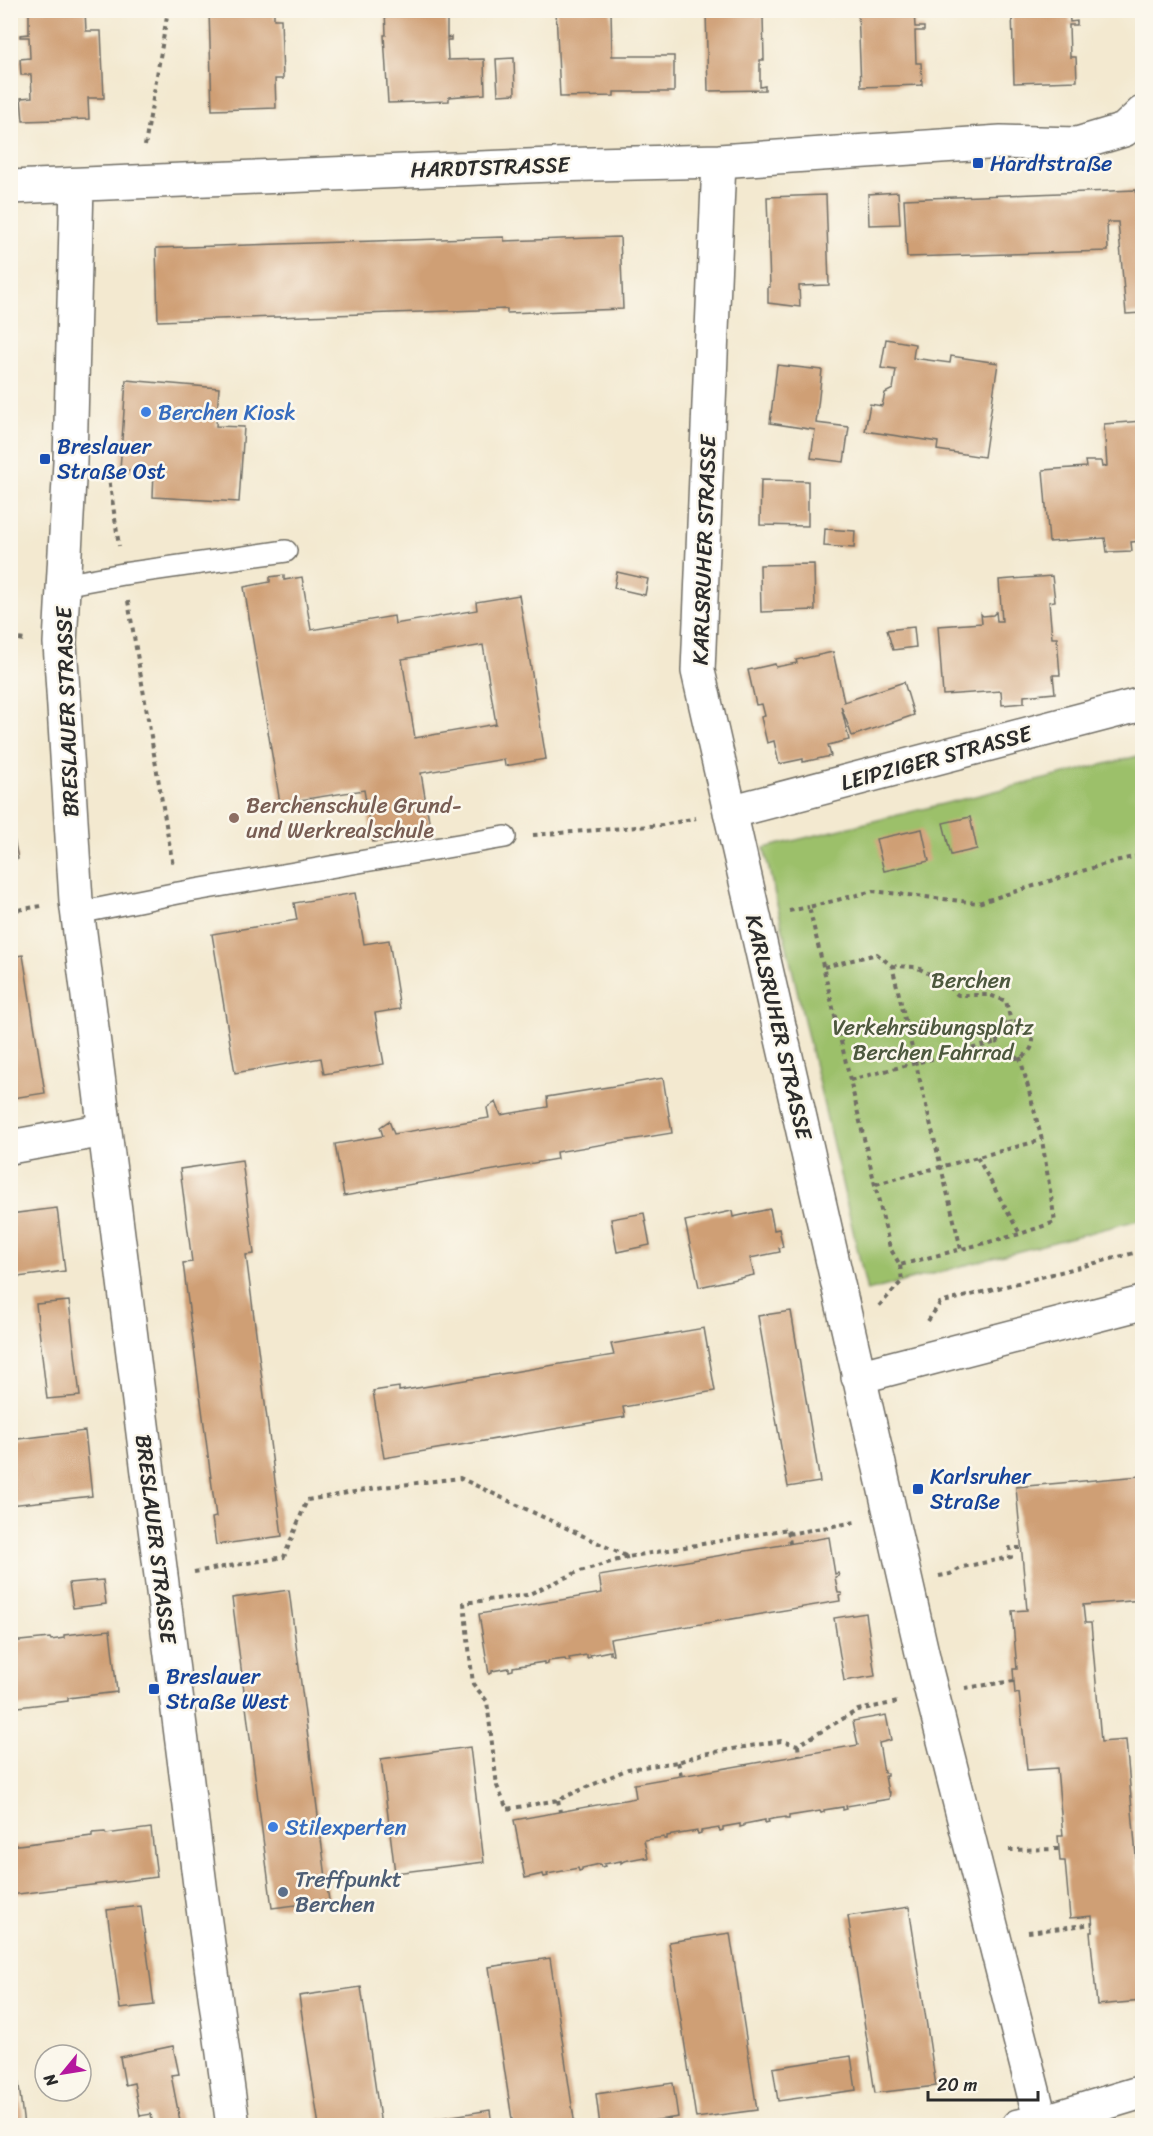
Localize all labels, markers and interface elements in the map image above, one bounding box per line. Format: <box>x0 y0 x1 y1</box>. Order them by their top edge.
place label: Hardtstraße <box>990 144 1112 183</box>
street label: HARDTSTRASSE <box>410 145 572 189</box>
marker: Hardtstraße <box>971 156 985 170</box>
place label: Berchen Kiosk <box>158 393 296 432</box>
marker: Berchen Kiosk <box>139 405 153 419</box>
place label: Breslauer Straße Ost <box>57 427 166 491</box>
street label: KARLSRUHER STRASSE <box>680 433 728 666</box>
marker: Breslauer Straße Ost <box>38 452 52 466</box>
street label: BRESLAUER STRASSE <box>44 604 90 818</box>
street label: LEIPZIGER STRASSE <box>836 713 1037 802</box>
place label: Berchenschule Grund- und Werkrealschule <box>246 786 462 850</box>
marker: Berchenschule Grund- und Werkrealschule <box>227 811 241 825</box>
street label: KARLSRUHER STRASSE <box>734 911 824 1145</box>
park label: Berchen <box>931 961 1011 1000</box>
park label: Verkehrsübungsplatz Berchen Fahrrad <box>833 1008 1034 1072</box>
street label: BRESLAUER STRASSE <box>124 1432 188 1648</box>
place label: Karlsruher Straße <box>930 1457 1032 1521</box>
marker: Karlsruher Straße <box>911 1482 925 1496</box>
place label: Breslauer Straße West <box>166 1657 289 1721</box>
marker: Breslauer Straße West <box>147 1682 161 1696</box>
place label: Stilexperten <box>285 1808 407 1847</box>
marker: Stilexperten <box>266 1820 280 1834</box>
place label: Treffpunkt Berchen <box>295 1860 402 1924</box>
marker: Treffpunkt Berchen <box>276 1885 290 1899</box>
north arrow <box>33 2043 93 2103</box>
scale bar <box>928 2064 1038 2102</box>
text: N <box>35 2067 66 2093</box>
text: 20 m <box>937 2069 977 2101</box>

